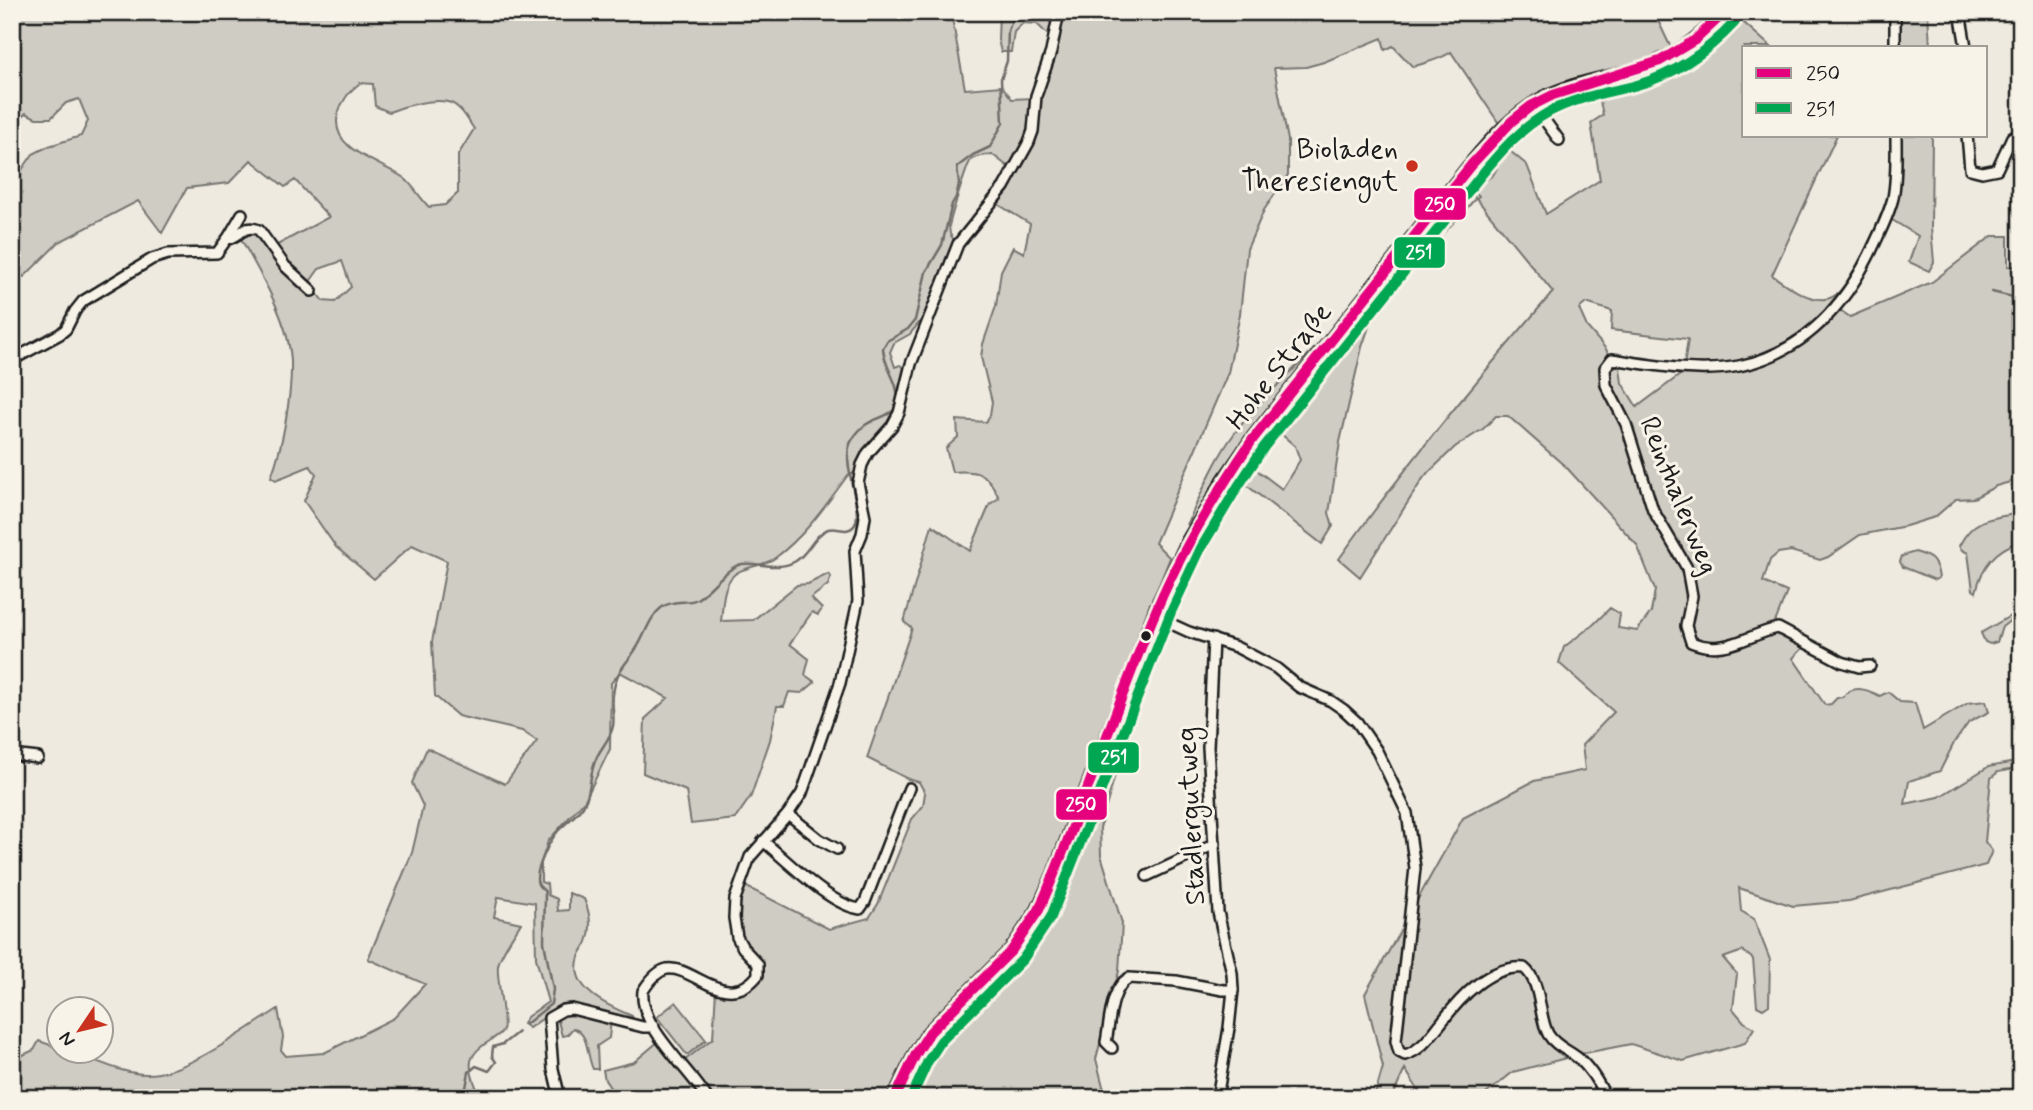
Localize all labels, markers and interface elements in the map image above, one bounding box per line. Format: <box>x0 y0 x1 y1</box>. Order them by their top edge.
legend <box>1742 46 1988 136</box>
text: 250 <box>1806 60 1840 88</box>
text: 251 <box>1806 96 1836 124</box>
place label: Bioladen Theresiengut <box>1241 132 1399 203</box>
marker: Bioladen Theresiengut <box>1404 158 1420 174</box>
line badge: 250 <box>1413 187 1467 221</box>
text: 250 <box>1425 193 1455 218</box>
line badge: 251 <box>1393 236 1446 269</box>
text: 251 <box>1406 241 1432 266</box>
street label: Hohe Straße <box>1219 296 1341 438</box>
street label: Reinthalerweg <box>1630 412 1726 580</box>
unlabelled marker <box>1139 629 1153 643</box>
street label: Stadlergutweg <box>1169 726 1217 906</box>
line badge: 251 <box>1087 741 1140 774</box>
text: 251 <box>1101 746 1127 771</box>
line badge: 250 <box>1055 788 1108 821</box>
text: 250 <box>1066 793 1096 818</box>
north arrow <box>46 995 116 1064</box>
text: N <box>53 1027 81 1051</box>

